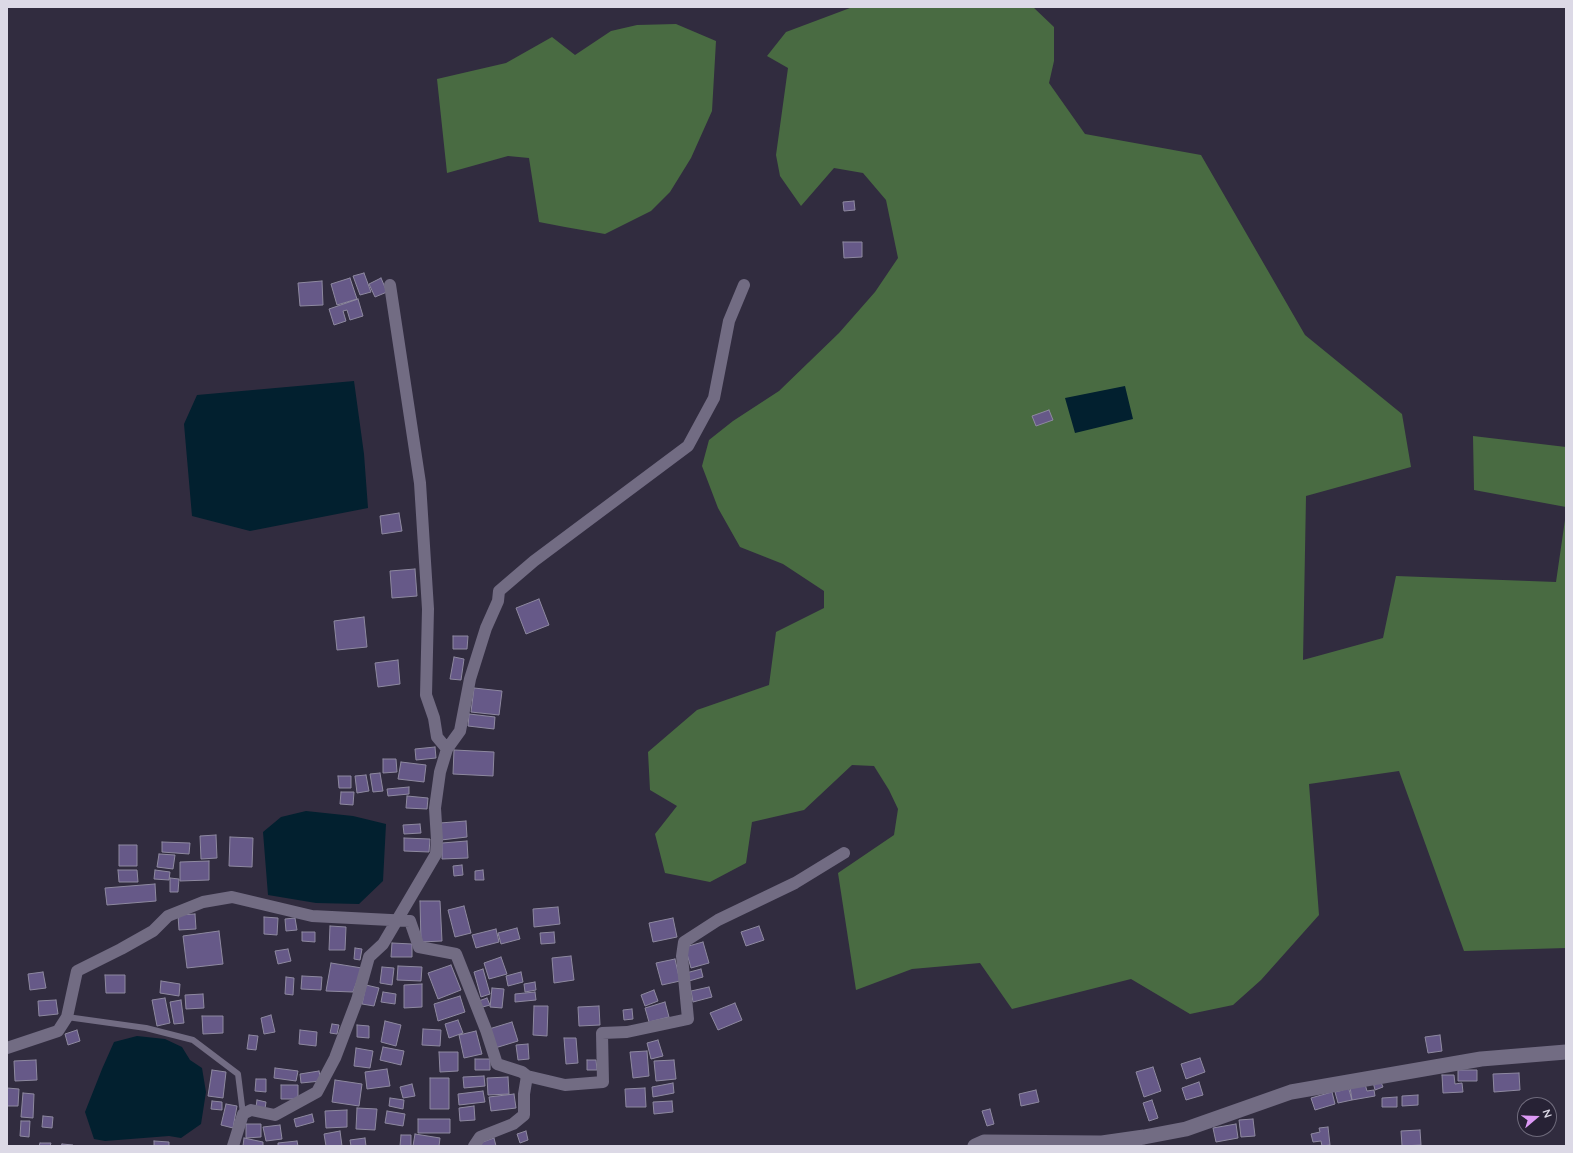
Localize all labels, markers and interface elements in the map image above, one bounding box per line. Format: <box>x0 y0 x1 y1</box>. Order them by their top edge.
north arrow <box>1517 1097 1557 1137</box>
text: N <box>1539 1107 1555 1120</box>

